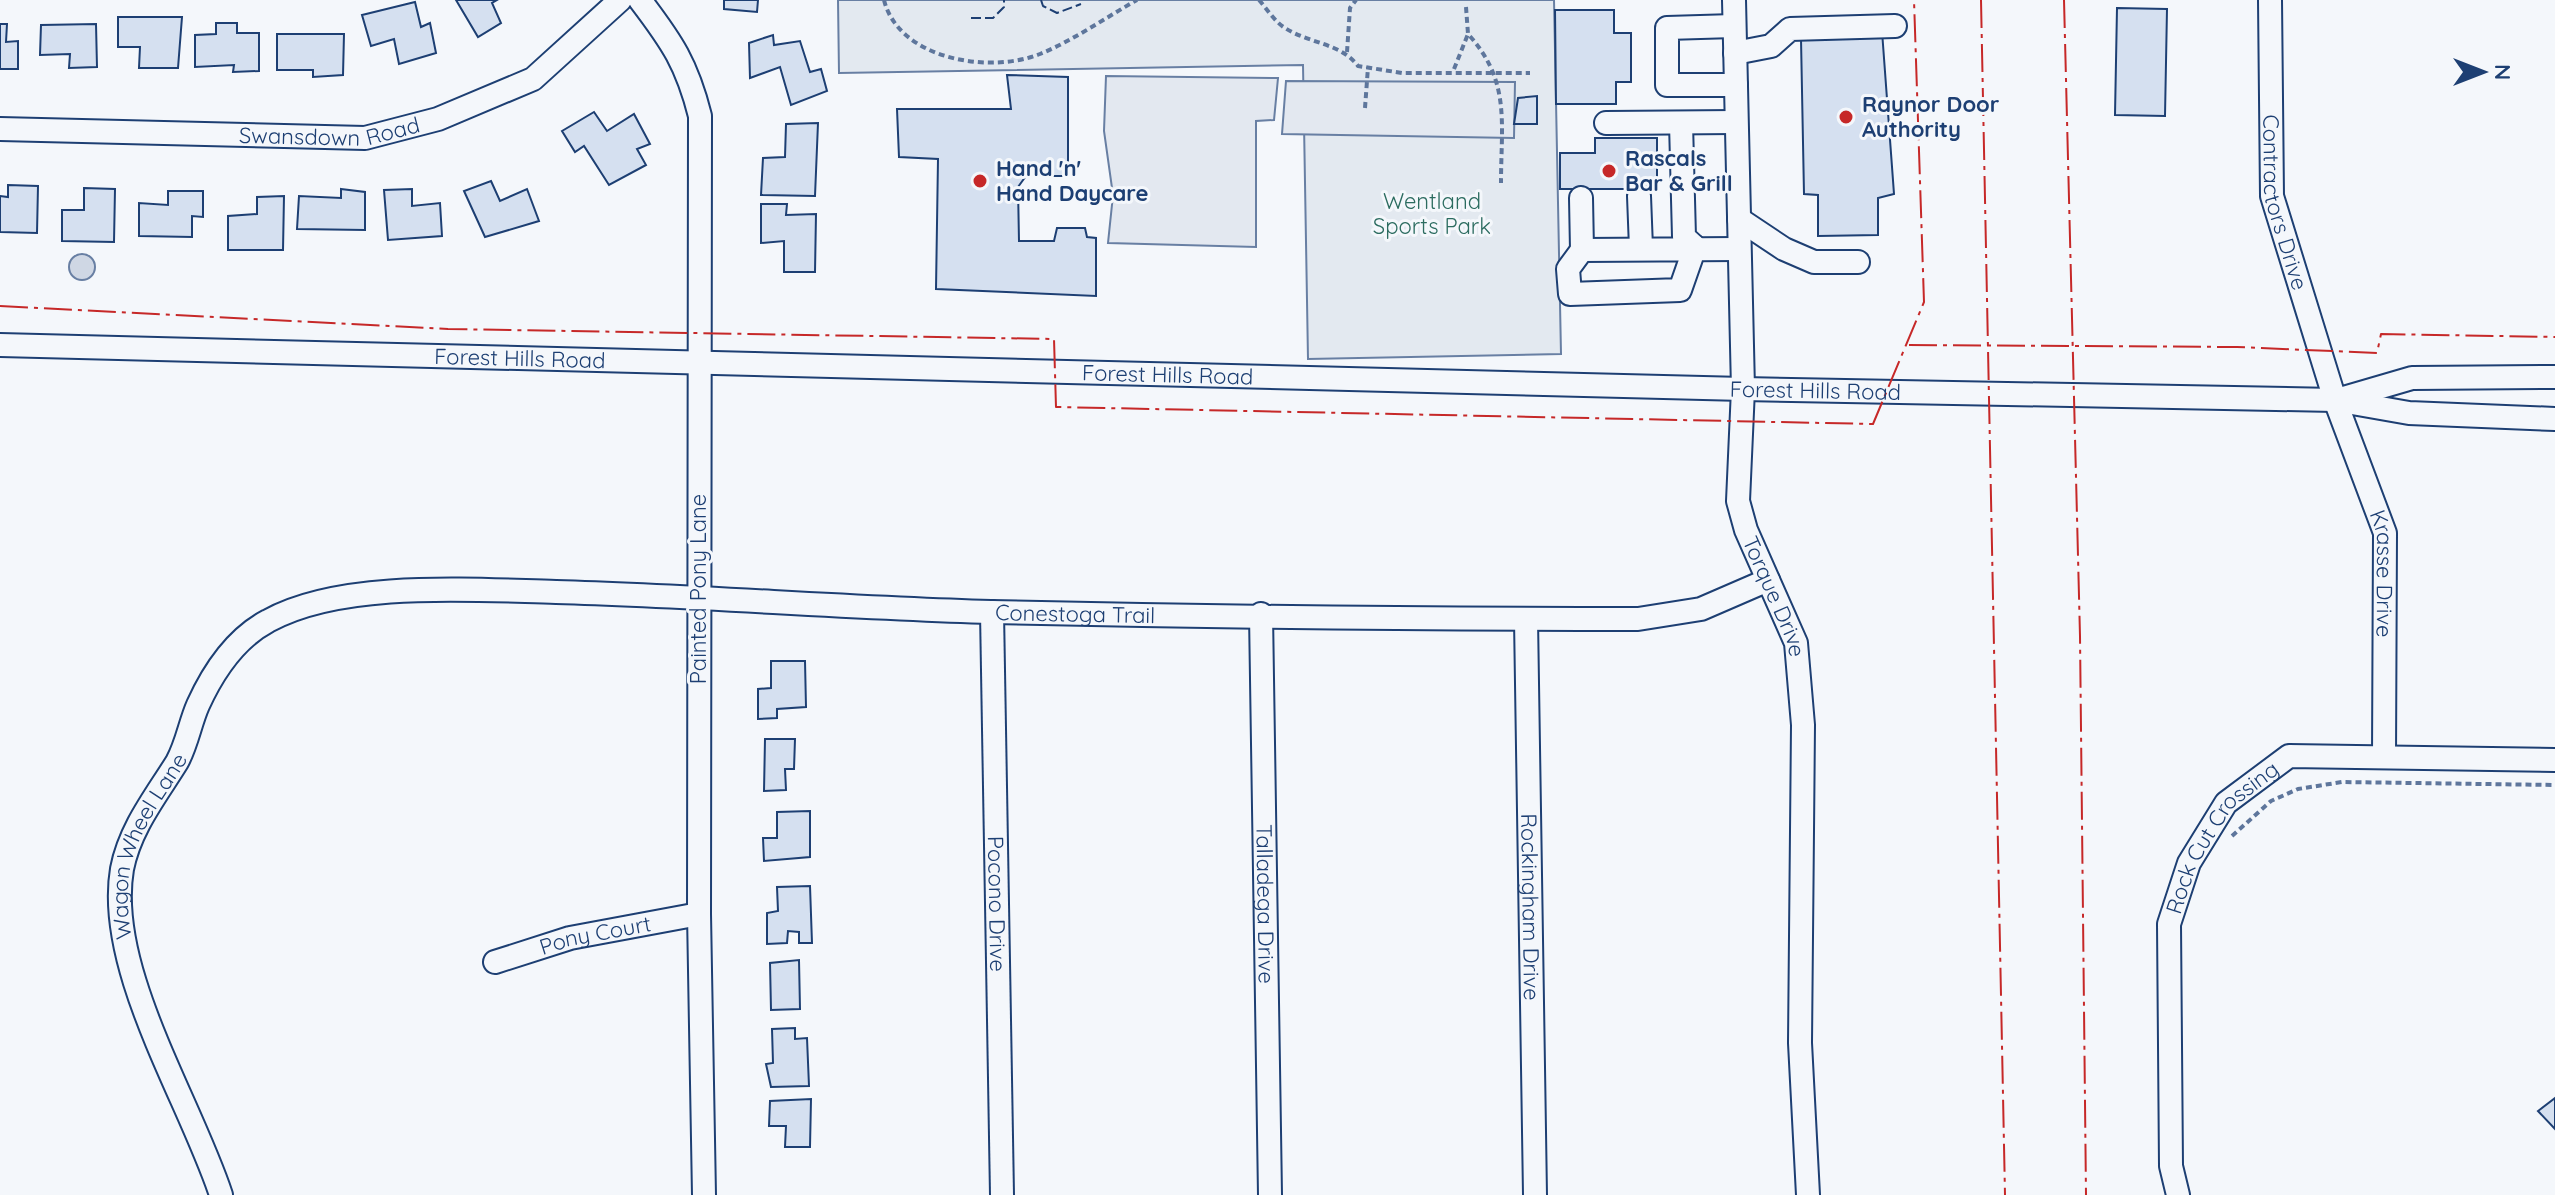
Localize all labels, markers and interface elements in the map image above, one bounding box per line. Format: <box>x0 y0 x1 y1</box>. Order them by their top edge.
north arrow <box>2443 32 2523 112</box>
text: N <box>2489 64 2517 80</box>
place label: Raynor Door Authority <box>1862 90 2000 143</box>
marker: Raynor Door Authority <box>1837 108 1855 126</box>
street label: Swansdown Road <box>239 110 423 152</box>
street label: Contractors Drive <box>2257 114 2314 293</box>
place label: Rascals Bar & Grill <box>1625 144 1733 197</box>
place label: Hand 'n' Hand Daycare <box>996 154 1148 207</box>
marker: Rascals Bar & Grill <box>1600 162 1618 180</box>
marker: Hand 'n' Hand Daycare <box>971 172 989 190</box>
park label: Wentland Sports Park <box>1373 187 1491 240</box>
street label: Forest Hills Road <box>434 342 606 374</box>
street label: Forest Hills Road <box>1082 358 1254 391</box>
street label: Forest Hills Road <box>1729 375 1901 406</box>
street label: Painted Pony Lane <box>684 494 712 684</box>
street label: Krasse Drive <box>2364 506 2399 638</box>
street label: Torque Drive <box>1736 532 1811 658</box>
street label: Conestoga Trail <box>995 598 1155 629</box>
street label: Wagon Wheel Lane <box>106 748 193 941</box>
street label: Rock Cut Crossing <box>2159 755 2284 917</box>
street label: Rockingham Drive <box>1515 813 1546 1001</box>
street label: Talladega Drive <box>1250 824 1281 984</box>
street label: Pocono Drive <box>982 836 1012 972</box>
street label: Pony Court <box>536 909 653 961</box>

